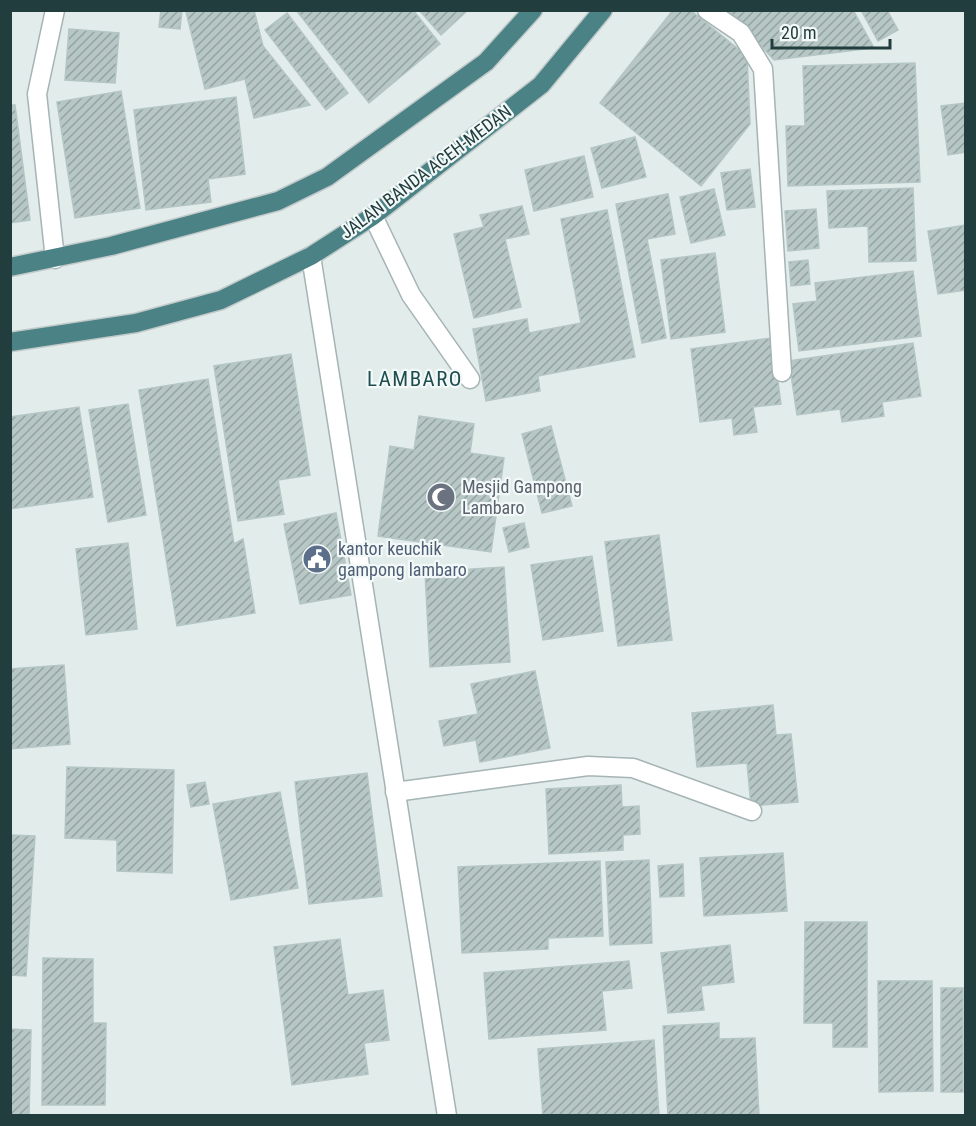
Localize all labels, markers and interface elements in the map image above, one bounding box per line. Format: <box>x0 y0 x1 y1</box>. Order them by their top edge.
scale bar <box>772 12 890 50</box>
text: 20 m <box>781 22 816 43</box>
street label: JALAN BANDA ACEH-MEDAN <box>336 100 515 243</box>
district label: LAMBARO <box>367 367 463 391</box>
place label: Mesjid Gampong Lambaro <box>462 476 582 518</box>
mosque icon: Mesjid Gampong Lambaro <box>425 481 457 513</box>
place label: kantor keuchik gampong lambaro <box>338 538 467 580</box>
public building icon: kantor keuchik gampong lambaro <box>301 543 333 575</box>

